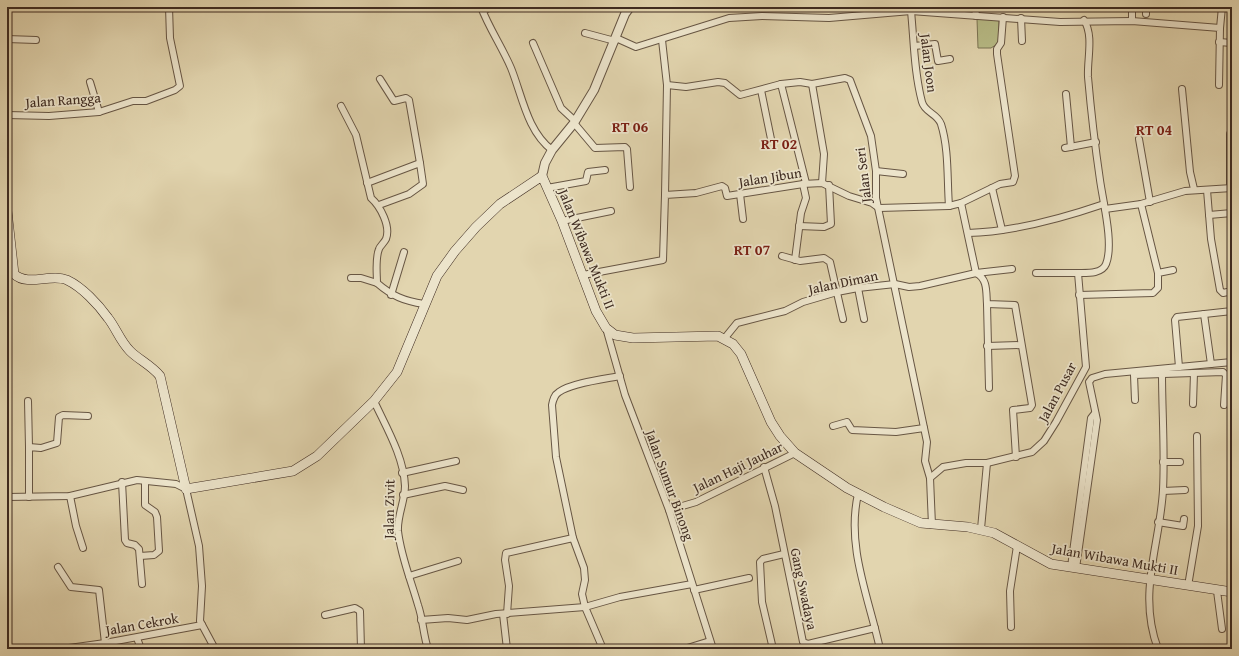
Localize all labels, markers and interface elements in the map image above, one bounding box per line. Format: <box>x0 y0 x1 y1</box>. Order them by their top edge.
street label: Jalan Joon <box>915 30 943 94</box>
street label: Jalan Rangga <box>23 87 102 113</box>
district label: RT 06 <box>612 116 649 137</box>
district label: RT 04 <box>1136 119 1173 140</box>
district label: RT 02 <box>761 133 797 154</box>
street label: Jalan Seri <box>850 146 877 206</box>
street label: Jalan Jibun <box>735 162 803 192</box>
street label: Jalan Wibawa Mukti II <box>553 184 620 312</box>
district label: RT 07 <box>734 239 771 260</box>
street label: Jalan Diman <box>804 265 880 300</box>
street label: Jalan Pusar <box>1032 358 1081 427</box>
street label: Jalan Sumur Binong <box>640 425 699 543</box>
street label: Jalan Haji Jauhar <box>688 436 787 498</box>
street label: Jalan Zivit <box>378 479 400 541</box>
street label: Jalan Wibawa Mukti II <box>1048 538 1180 580</box>
street label: Gang Swadaya <box>786 546 823 632</box>
street label: Jalan Cekrok <box>102 608 181 641</box>

